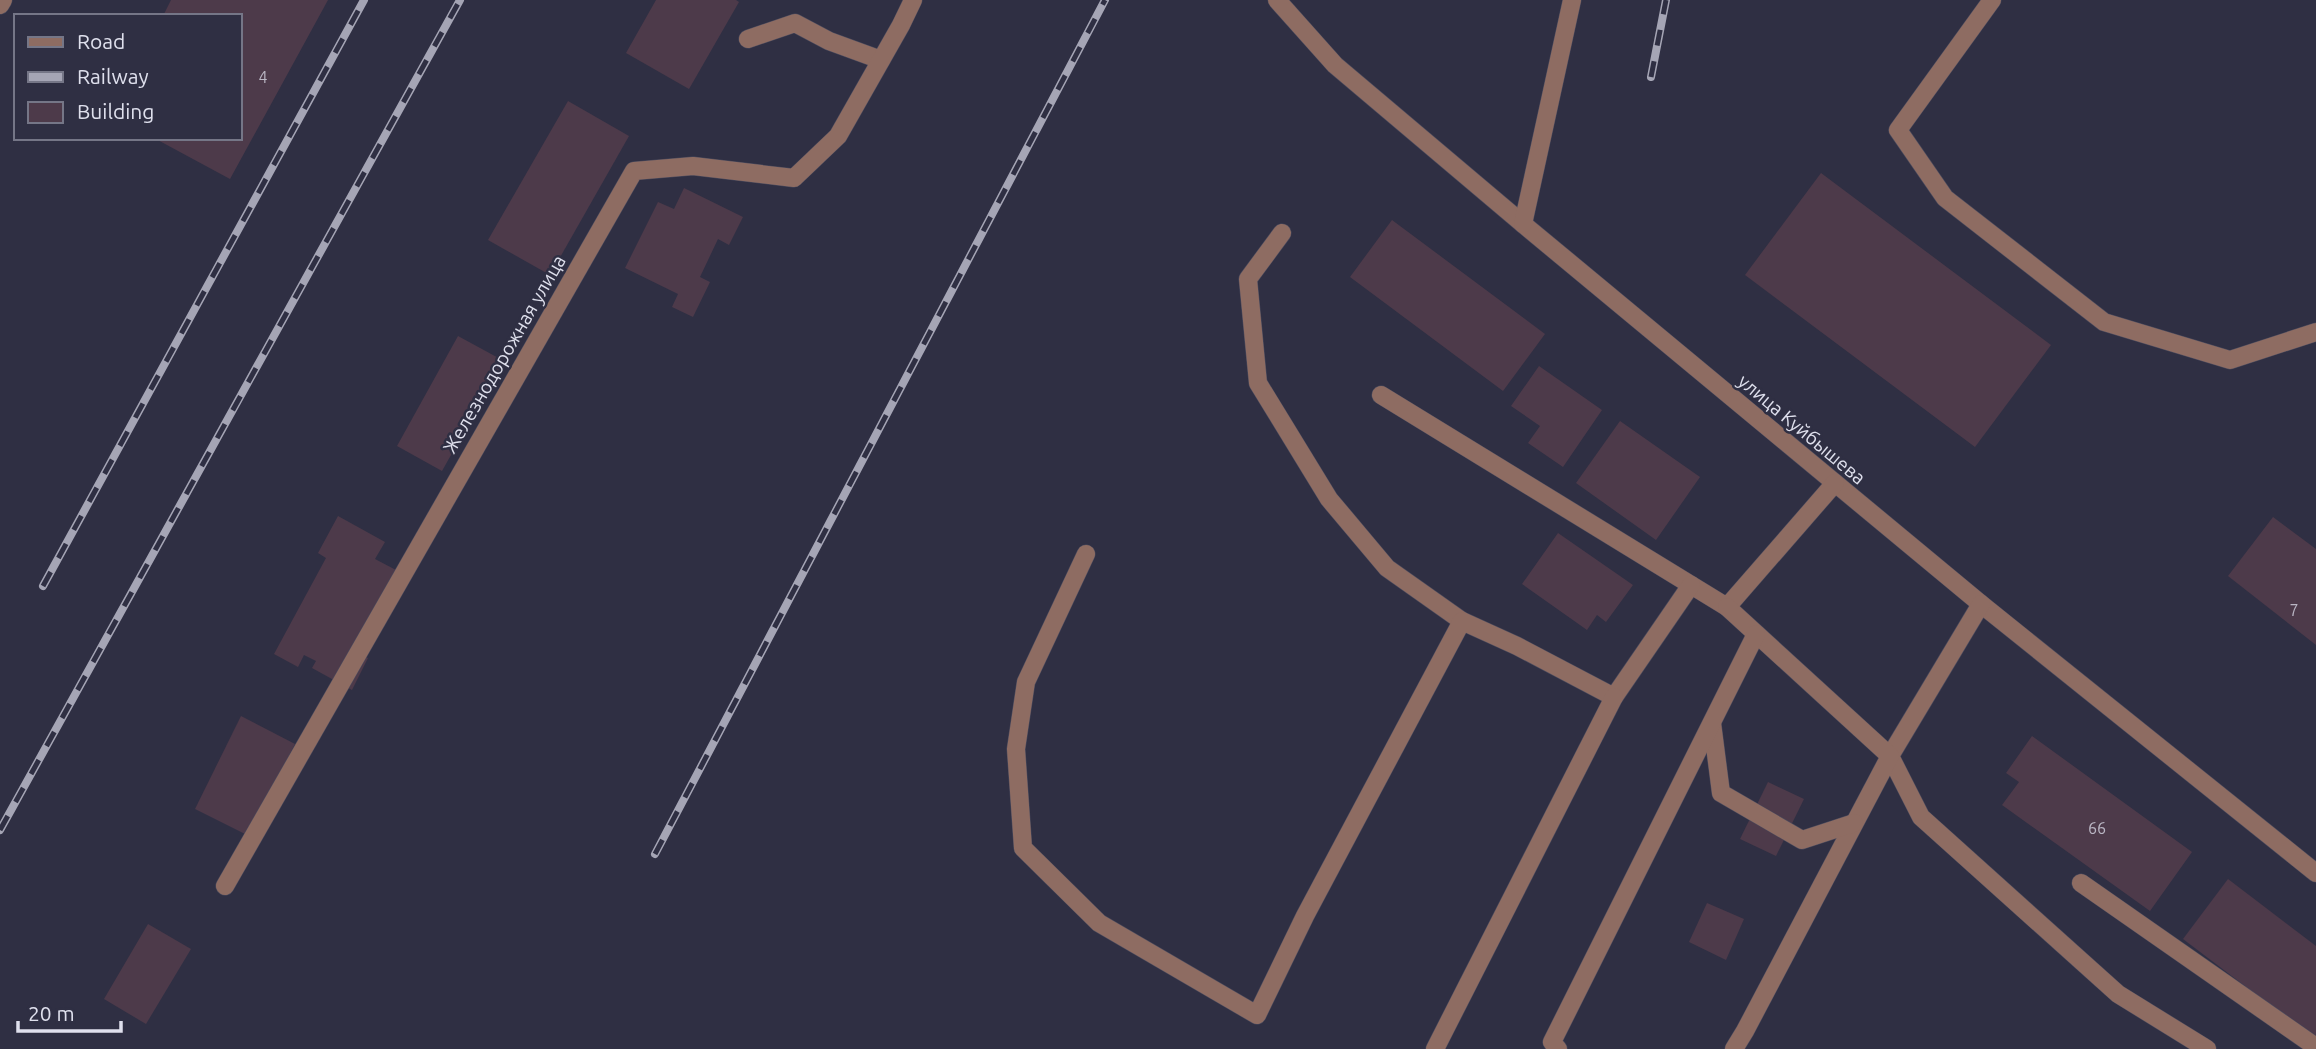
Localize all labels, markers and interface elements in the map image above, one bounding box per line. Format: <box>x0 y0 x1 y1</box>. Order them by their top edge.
legend <box>14 14 242 140</box>
text: Road <box>77 29 125 53</box>
text: Railway <box>77 64 149 88</box>
house number: 4 <box>258 68 268 86</box>
text: Building <box>77 99 154 123</box>
street label: Железнодорожная улица <box>438 251 570 457</box>
street label: улица Куйбышева <box>1734 369 1870 489</box>
house number: 7 <box>2289 601 2299 619</box>
house number: 66 <box>2088 819 2106 837</box>
scale bar <box>18 990 121 1034</box>
text: 20 m <box>28 1001 75 1025</box>

